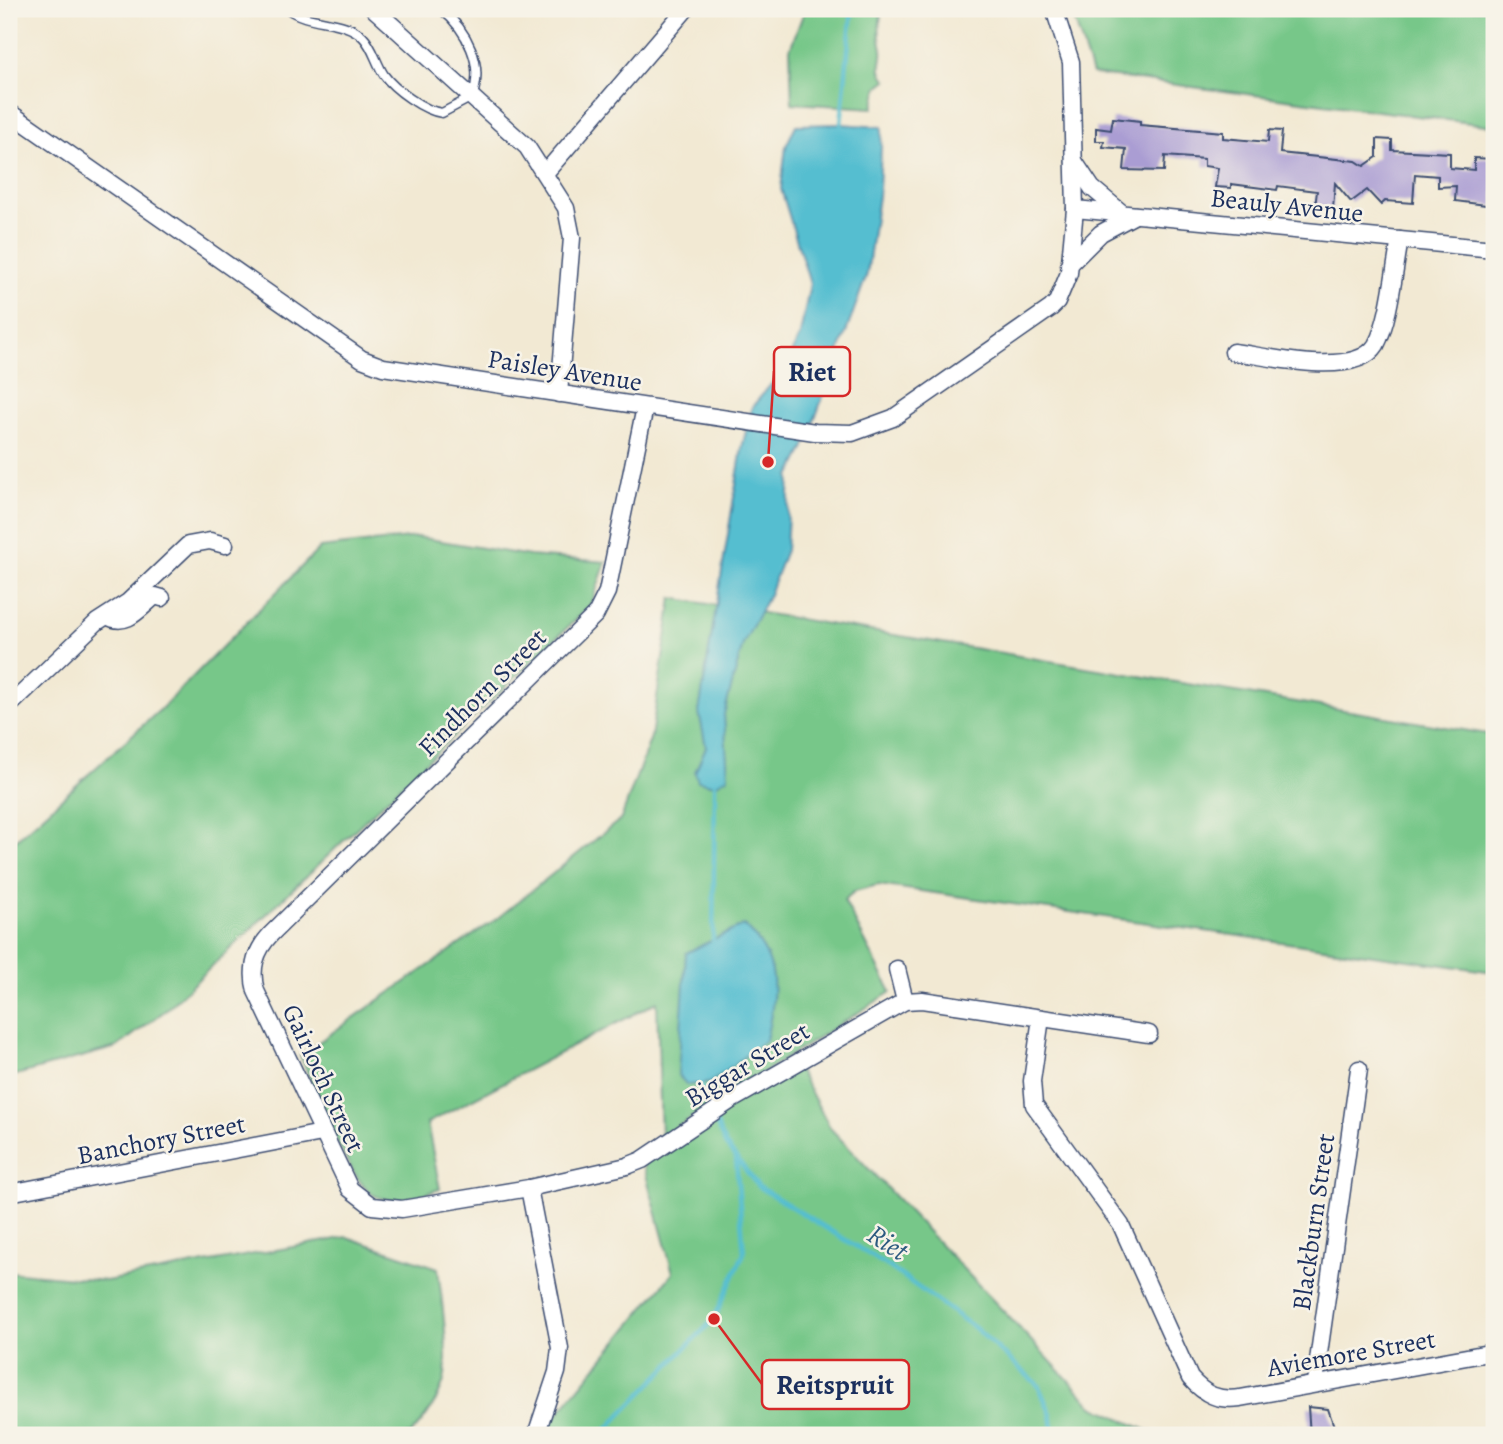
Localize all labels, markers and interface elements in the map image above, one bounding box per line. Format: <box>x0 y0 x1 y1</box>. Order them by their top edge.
street label: Beauly Avenue <box>1209 180 1365 231</box>
street label: Paisley Avenue <box>485 341 645 400</box>
callout: Riet <box>774 347 850 396</box>
text: Riet <box>788 353 836 391</box>
street label: Findhorn Street <box>410 620 555 764</box>
street label: Gairloch Street <box>274 998 373 1158</box>
street label: Biggar Street <box>678 1013 816 1115</box>
street label: Banchory Street <box>74 1106 249 1173</box>
street label: Blackburn Street <box>1284 1131 1343 1313</box>
water label: Riet <box>860 1216 916 1271</box>
street label: Aviemore Street <box>1263 1321 1438 1386</box>
callout: Reitspruit <box>762 1360 909 1409</box>
text: Reitspruit <box>776 1366 894 1404</box>

